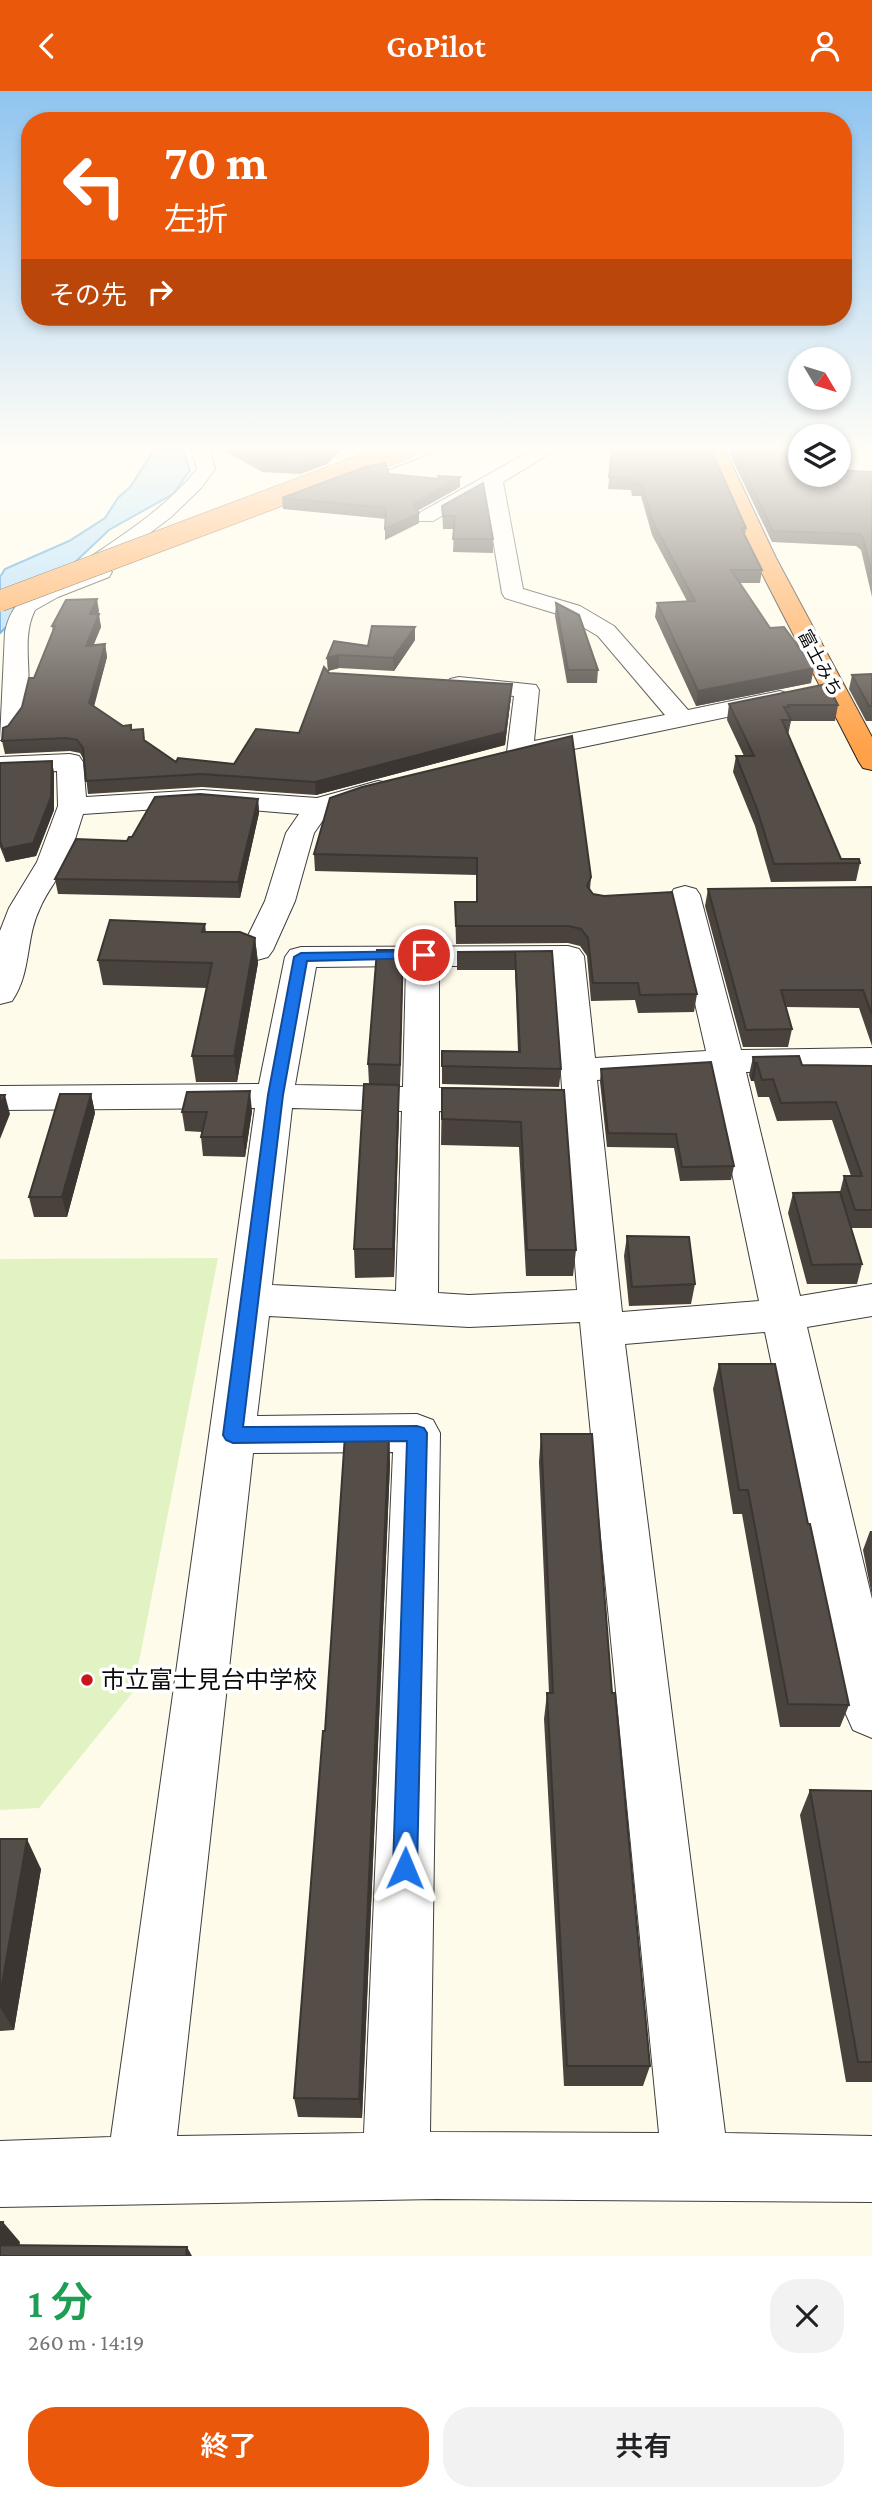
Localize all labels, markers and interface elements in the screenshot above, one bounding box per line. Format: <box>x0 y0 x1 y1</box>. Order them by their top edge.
icon: back <box>28 27 66 65</box>
icon: person <box>806 27 844 65</box>
text: GoPilot <box>386 28 486 64</box>
text: 70 m <box>164 135 268 190</box>
icon: left <box>49 140 140 231</box>
text: 左折 <box>164 201 228 237</box>
icon: right <box>141 273 179 311</box>
text: その先 <box>49 281 127 310</box>
north arrow <box>788 347 850 409</box>
map controls <box>788 347 851 487</box>
button: layers <box>788 424 851 487</box>
street label: 富士みち <box>794 627 846 699</box>
pin <box>394 925 454 985</box>
icon: arrive <box>405 936 443 974</box>
place label: 市立富士見台中学校 <box>101 1666 317 1693</box>
marker: 市立富士見台中学校 <box>79 1672 95 1688</box>
position arrow <box>368 1831 442 1905</box>
text: 1 分 <box>28 2279 93 2326</box>
button: close <box>770 2279 844 2353</box>
text: 260 m · 14:19 <box>28 2329 145 2355</box>
button: 終了 <box>28 2407 429 2487</box>
button: 共有 <box>443 2407 844 2487</box>

